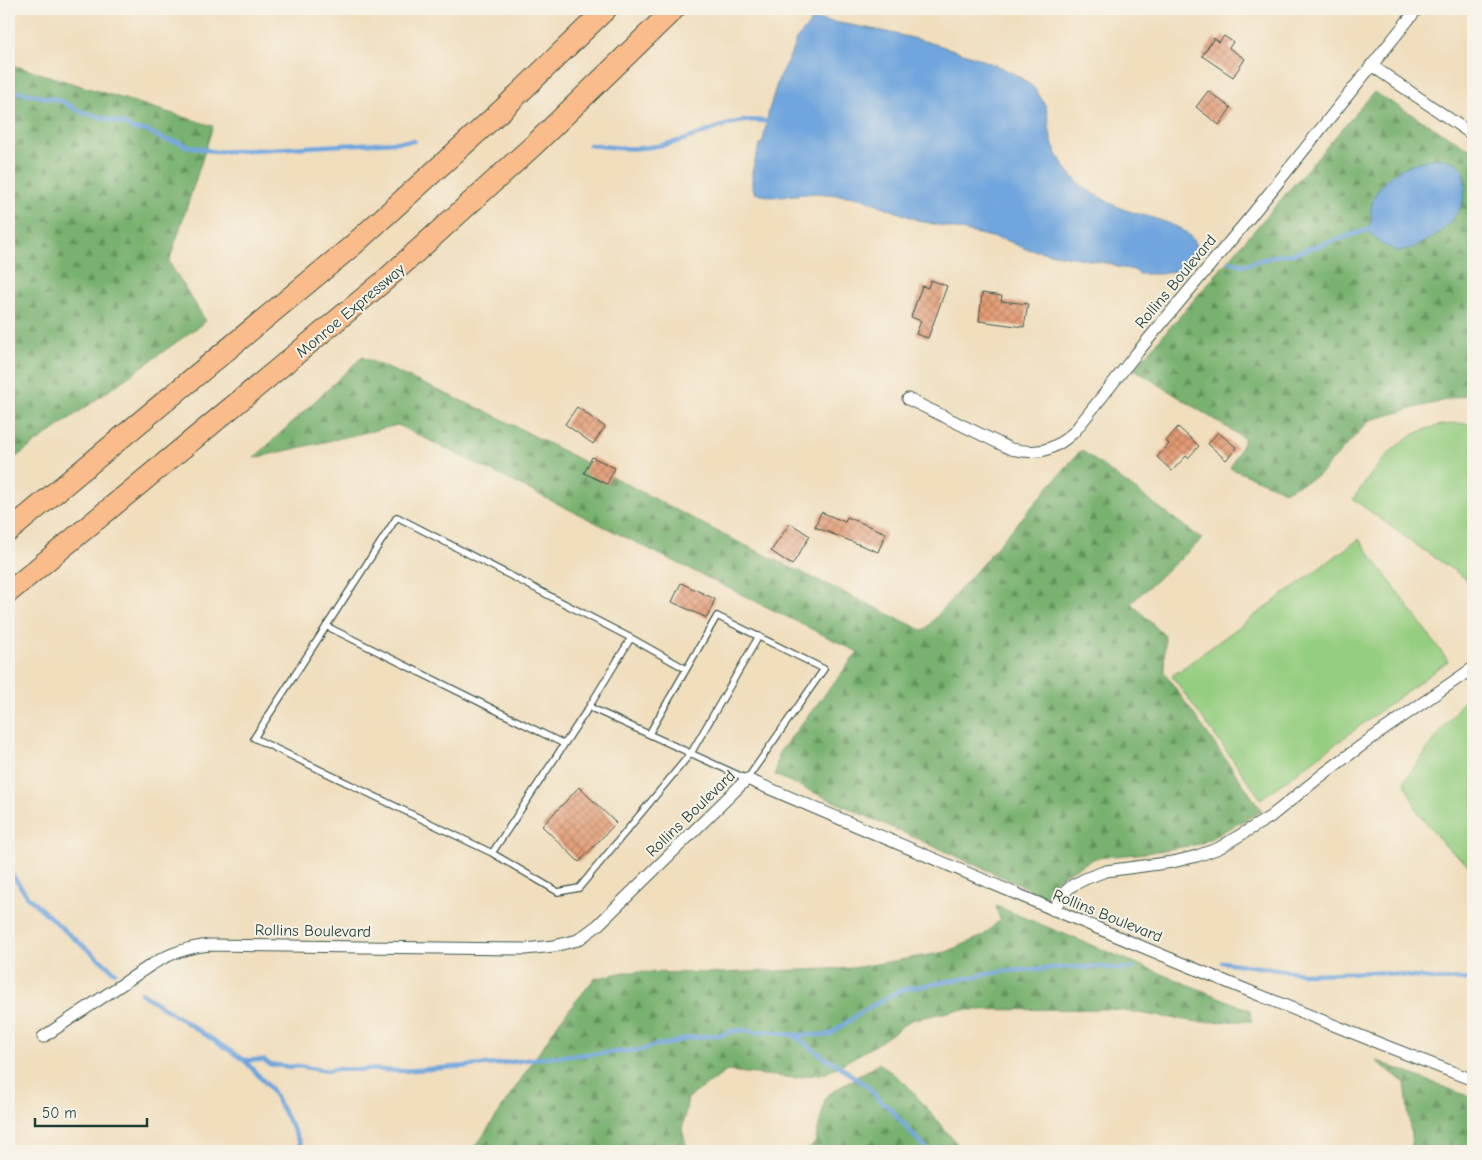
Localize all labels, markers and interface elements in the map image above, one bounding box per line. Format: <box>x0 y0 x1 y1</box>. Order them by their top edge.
street label: Rollins Boulevard <box>1131 231 1220 332</box>
street label: Monroe Expressway <box>293 259 409 362</box>
street label: Rollins Boulevard <box>643 767 739 861</box>
street label: Rollins Boulevard <box>1050 886 1165 946</box>
street label: Rollins Boulevard <box>255 921 371 941</box>
scale bar <box>35 1095 148 1127</box>
text: 50 m <box>42 1104 77 1122</box>

